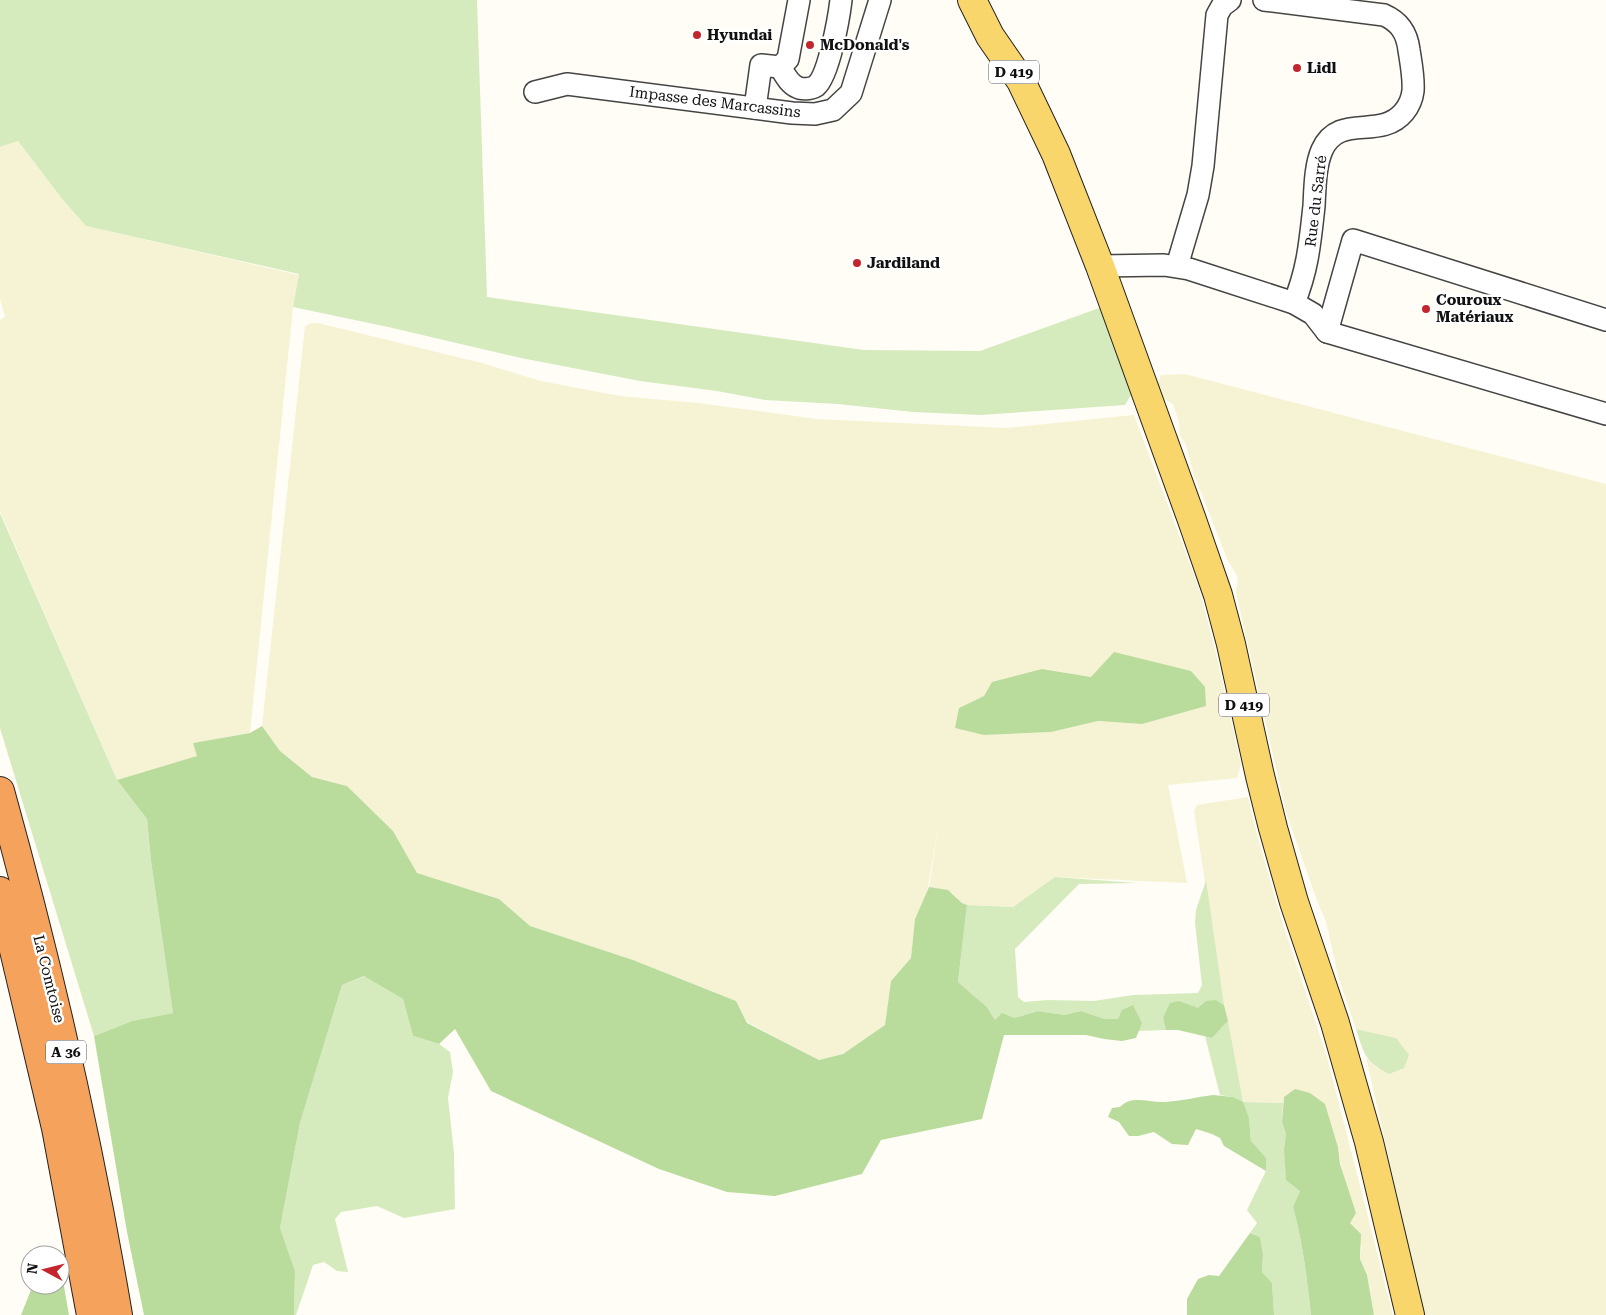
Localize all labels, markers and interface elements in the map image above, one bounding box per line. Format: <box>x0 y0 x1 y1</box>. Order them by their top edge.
place label: Hyundai <box>707 26 772 44</box>
marker: Hyundai <box>691 29 703 41</box>
place label: McDonald's <box>820 36 910 54</box>
marker: McDonald's <box>804 39 816 51</box>
place label: Lidl <box>1307 59 1337 77</box>
road number: D 419 <box>989 61 1039 84</box>
marker: Lidl <box>1291 62 1303 74</box>
street label: Impasse des Marcassins <box>628 83 802 121</box>
street label: Rue du Sarré <box>1301 154 1331 248</box>
place label: Jardiland <box>867 254 940 272</box>
marker: Jardiland <box>851 257 863 269</box>
place label: Couroux Matériaux <box>1436 291 1513 326</box>
marker: Couroux Matériaux <box>1420 303 1432 315</box>
road number: D 419 <box>1219 694 1269 716</box>
street label: La Comtoise <box>29 933 69 1025</box>
road number: A 36 <box>46 1040 86 1064</box>
north arrow <box>20 1245 70 1295</box>
text: N <box>23 1262 41 1275</box>

